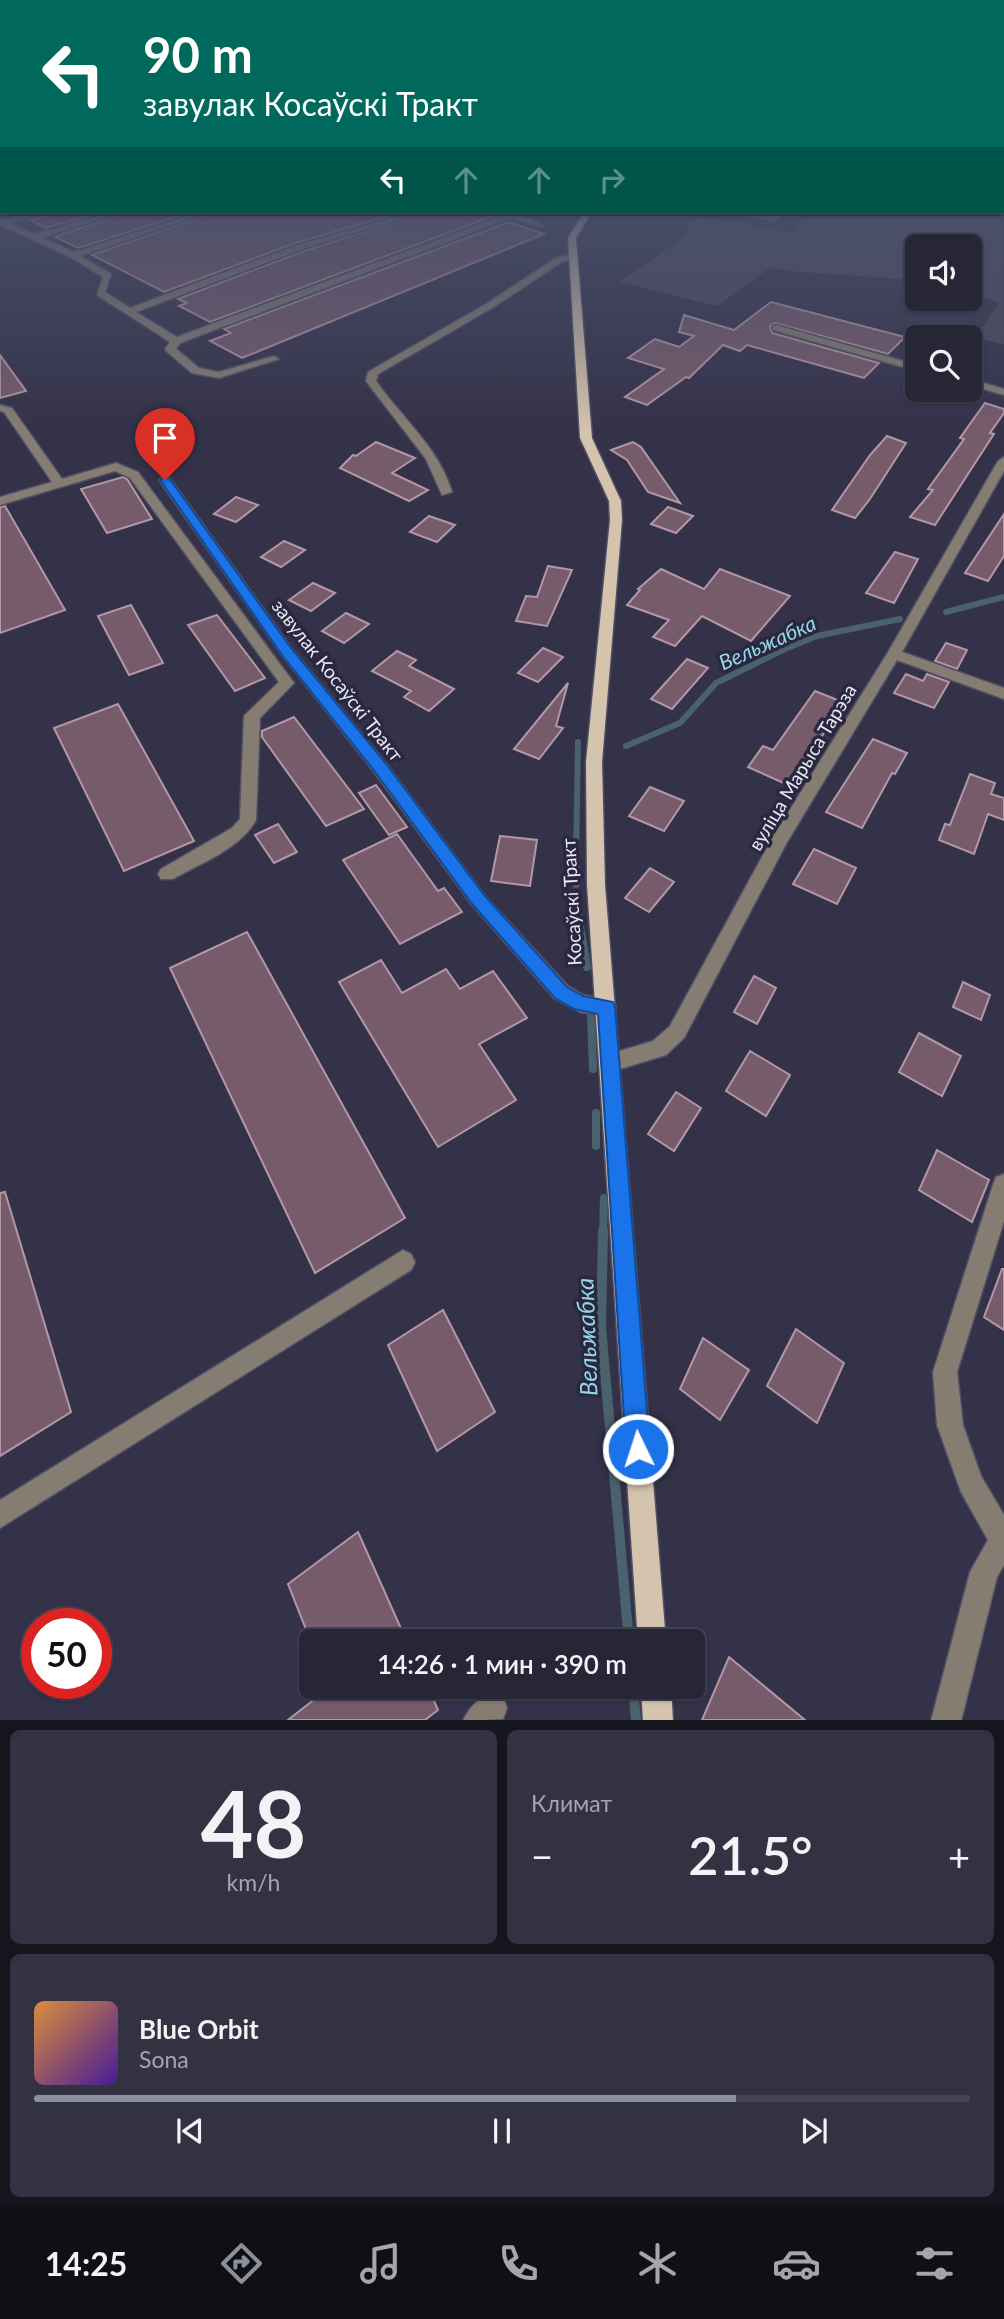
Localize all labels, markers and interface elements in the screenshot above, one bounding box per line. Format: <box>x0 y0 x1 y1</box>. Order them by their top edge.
text: 90 m <box>143 25 253 83</box>
icon: left <box>28 28 119 119</box>
text: завулак Косаўскі Тракт <box>143 84 478 123</box>
icon: left <box>374 161 412 199</box>
icon: ahead <box>447 161 485 199</box>
icon: ahead <box>520 161 558 199</box>
icon: right <box>593 161 631 199</box>
map controls <box>905 234 982 402</box>
button: sound <box>905 234 982 311</box>
button: search <box>905 325 982 402</box>
pin <box>135 408 195 480</box>
icon: arrive <box>146 419 184 457</box>
street label: завулак Косаўскі Тракт <box>268 595 409 766</box>
water label: Вельжабка <box>715 610 819 674</box>
street label: вуліца Марыса Тарэза <box>743 680 861 854</box>
street label: Косаўскі Тракт <box>556 837 586 966</box>
water label: Вельжабка <box>569 1277 603 1397</box>
position arrow <box>601 1412 675 1486</box>
speed limit sign: 50 <box>21 1608 112 1699</box>
text: 14:26 · 1 мин · 390 m <box>377 1648 627 1680</box>
text: 48 <box>201 1768 306 1877</box>
text: Климат <box>531 1789 612 1817</box>
text: 21.5° <box>688 1824 813 1886</box>
text: − <box>531 1833 553 1879</box>
text: + <box>948 1833 970 1879</box>
text: km/h <box>227 1868 280 1896</box>
text: Blue Orbit <box>139 2013 259 2045</box>
text: Sona <box>139 2045 189 2073</box>
icon: previous <box>171 2112 209 2150</box>
icon: pause <box>483 2112 521 2150</box>
icon: next <box>795 2112 833 2150</box>
icon: directions <box>217 2239 266 2288</box>
icon: music <box>356 2239 405 2288</box>
icon: phone <box>494 2239 543 2288</box>
icon: climate <box>633 2239 682 2288</box>
icon: car <box>772 2239 821 2288</box>
icon: filters <box>910 2239 959 2288</box>
text: 14:25 <box>45 2244 127 2283</box>

